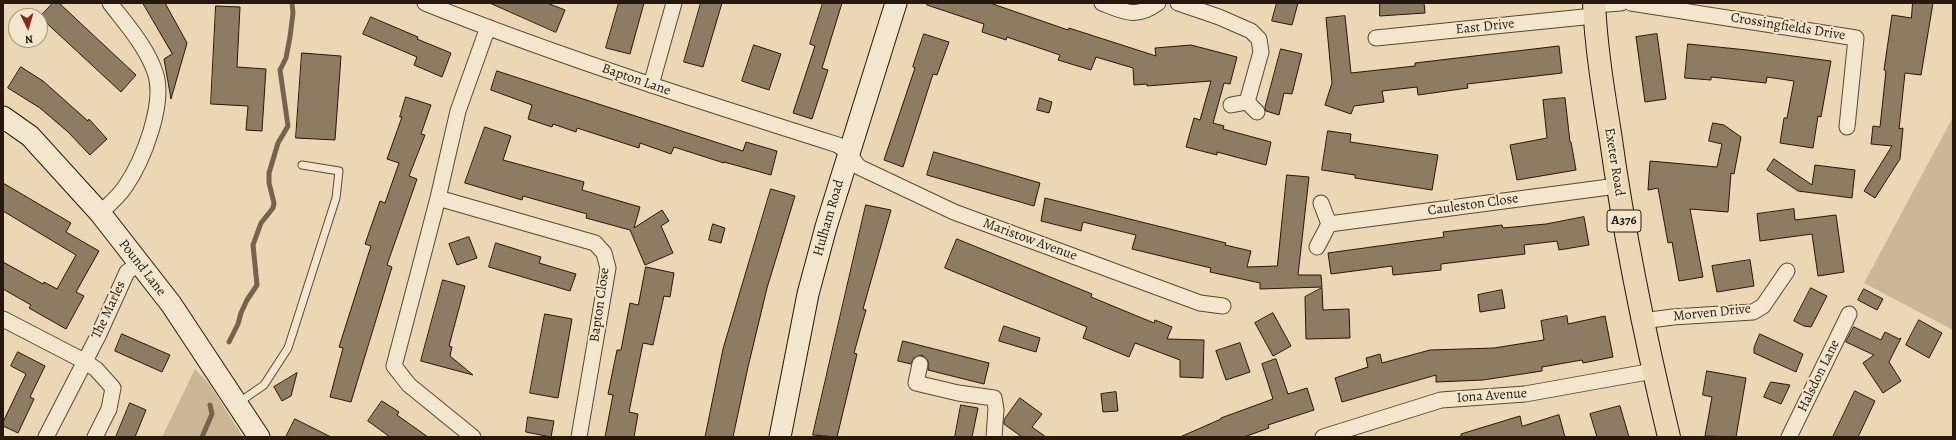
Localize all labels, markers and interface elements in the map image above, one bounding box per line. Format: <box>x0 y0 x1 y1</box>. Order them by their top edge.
north arrow <box>8 8 48 48</box>
street label: Crossingfields Drive <box>1730 10 1846 44</box>
street label: East Drive <box>1455 16 1515 38</box>
text: N <box>24 32 34 47</box>
street label: Bapton Lane <box>599 60 673 100</box>
street label: Exeter Road <box>1600 127 1628 197</box>
street label: Hulham Road <box>810 178 848 258</box>
street label: Cauleston Close <box>1427 190 1519 220</box>
road number: A376 <box>1607 210 1641 232</box>
street label: Maristow Avenue <box>981 215 1079 265</box>
street label: Pound Lane <box>115 236 169 300</box>
street label: Bapton Close <box>586 267 614 343</box>
street label: The Marles <box>88 278 130 342</box>
street label: Morven Drive <box>1672 301 1752 325</box>
street label: Halsdon Lane <box>1794 337 1844 415</box>
street label: Iona Avenue <box>1456 385 1528 407</box>

